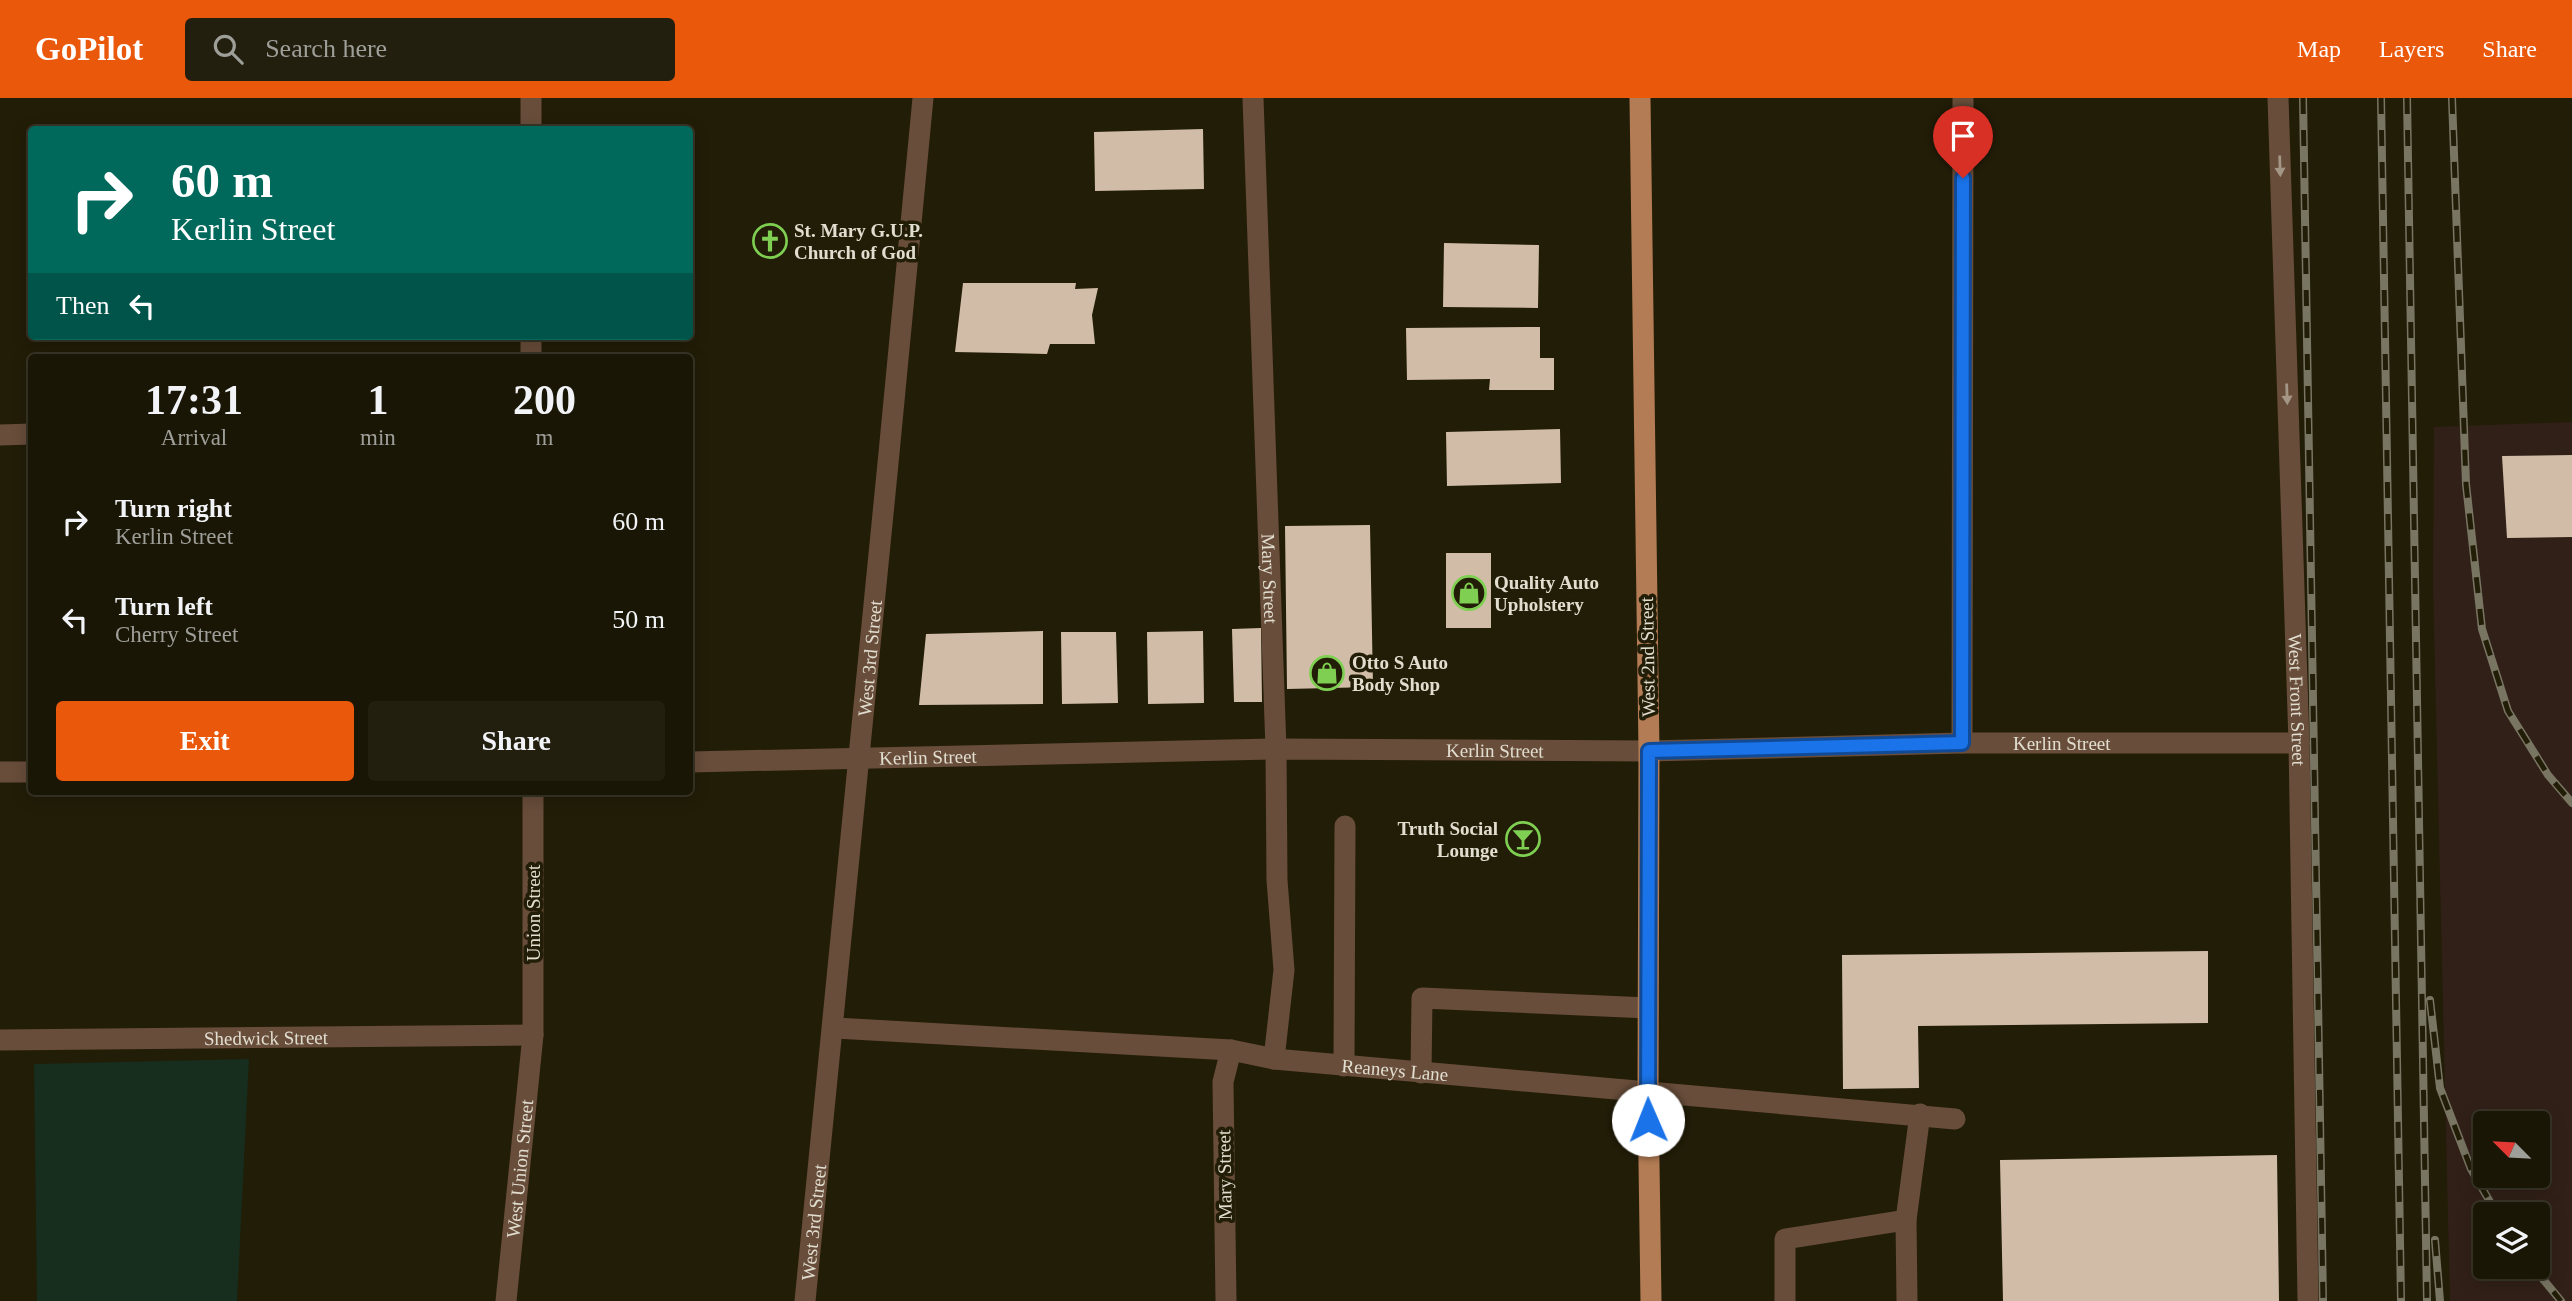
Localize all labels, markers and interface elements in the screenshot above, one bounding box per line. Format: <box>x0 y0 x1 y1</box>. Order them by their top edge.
search box <box>185 18 675 81</box>
icon: search <box>209 30 247 68</box>
text: GoPilot <box>35 31 143 67</box>
text: Search here <box>265 34 387 63</box>
text: Map <box>2297 36 2341 62</box>
text: Layers <box>2379 36 2444 62</box>
text: Share <box>2482 36 2537 62</box>
pin <box>1933 106 1993 178</box>
icon: arrive <box>1944 117 1982 155</box>
text: 60 m <box>171 153 273 208</box>
icon: right <box>56 154 147 245</box>
one-way arrow <box>2274 155 2286 177</box>
text: Kerlin Street <box>171 211 335 247</box>
place label: St. Mary G.U.P. Church of God <box>794 220 923 263</box>
church icon: St. Mary G.U.P. Church of God <box>751 222 789 260</box>
icon: left <box>123 287 161 325</box>
text: Then <box>56 291 109 320</box>
text: 17:31 <box>145 377 243 423</box>
text: 1 <box>367 377 388 423</box>
text: 200 <box>513 377 576 423</box>
one-way arrow <box>2282 383 2293 405</box>
text: Arrival <box>161 425 227 450</box>
text: min <box>360 425 396 450</box>
text: m <box>535 425 553 450</box>
text: Turn right <box>115 494 232 523</box>
icon: right <box>56 503 94 541</box>
text: 60 m <box>612 507 665 536</box>
text: Kerlin Street <box>115 524 233 549</box>
street label: Mary Street <box>1257 533 1282 625</box>
place label: Quality Auto Upholstery <box>1494 572 1599 615</box>
shop icon: Quality Auto Upholstery <box>1450 574 1488 612</box>
text: Turn left <box>115 592 213 621</box>
street label: West 2nd Street <box>1636 596 1659 717</box>
street label: West 3rd Street <box>854 598 886 717</box>
icon: left <box>56 601 94 639</box>
text: 50 m <box>612 605 665 634</box>
text: Cherry Street <box>115 622 238 647</box>
street label: West Front Street <box>2284 633 2309 767</box>
place label: Otto S Auto Body Shop <box>1352 652 1448 695</box>
shop icon: Otto S Auto Body Shop <box>1308 654 1346 692</box>
button: Exit <box>56 701 354 781</box>
button: Share <box>368 701 665 781</box>
street label: Kerlin Street <box>2013 733 2111 754</box>
street label: Kerlin Street <box>1446 740 1544 761</box>
street label: Kerlin Street <box>879 746 978 769</box>
place label: Truth Social Lounge <box>1398 818 1498 861</box>
bar icon: Truth Social Lounge <box>1504 820 1542 858</box>
street label: Union Street <box>523 864 544 961</box>
street label: Shedwick Street <box>204 1027 329 1049</box>
street label: Reaneys Lane <box>1341 1055 1449 1085</box>
position arrow <box>1611 1083 1685 1157</box>
street label: West Union Street <box>502 1098 537 1239</box>
north arrow <box>2473 1111 2550 1188</box>
map controls <box>2473 1111 2550 1279</box>
street label: Mary Street <box>1213 1129 1236 1220</box>
street label: West 3rd Street <box>797 1163 830 1282</box>
button: layers <box>2473 1202 2550 1279</box>

